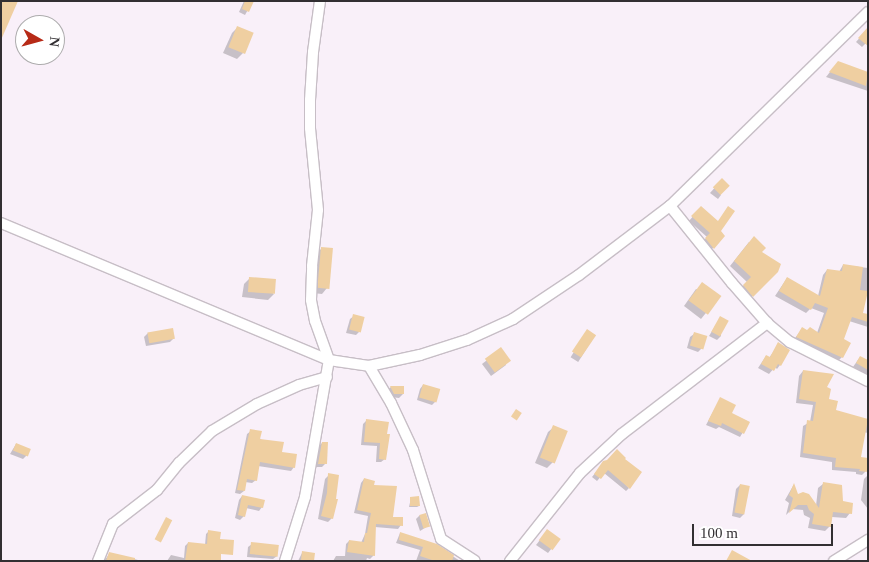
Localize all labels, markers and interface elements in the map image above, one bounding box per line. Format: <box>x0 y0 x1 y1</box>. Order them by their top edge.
north arrow <box>15 15 65 65</box>
text: N <box>46 36 62 48</box>
scale bar <box>694 514 835 546</box>
text: 100 m <box>700 525 738 541</box>

